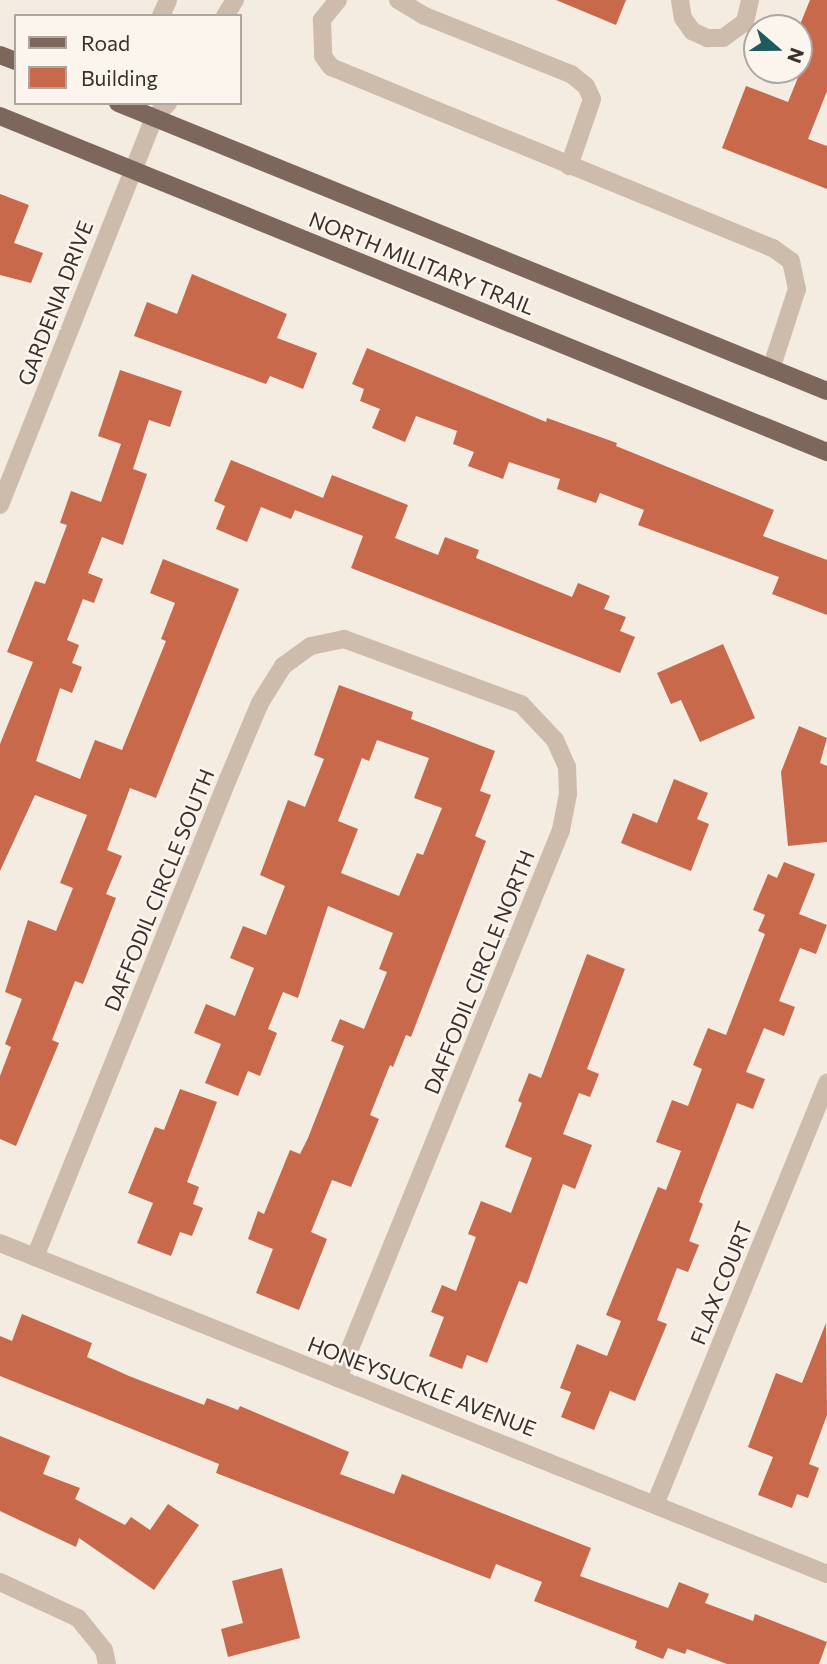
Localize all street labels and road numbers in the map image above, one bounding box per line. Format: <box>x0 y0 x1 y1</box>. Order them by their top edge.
street label: NORTH MILITARY TRAIL <box>306 206 538 320</box>
street label: GARDENIA DRIVE <box>12 217 98 389</box>
street label: DAFFODIL CIRCLE SOUTH <box>99 765 219 1015</box>
street label: DAFFODIL CIRCLE NORTH <box>418 846 540 1098</box>
street label: FLAX COURT <box>685 1218 757 1348</box>
street label: HONEYSUCKLE AVENUE <box>304 1331 540 1441</box>

